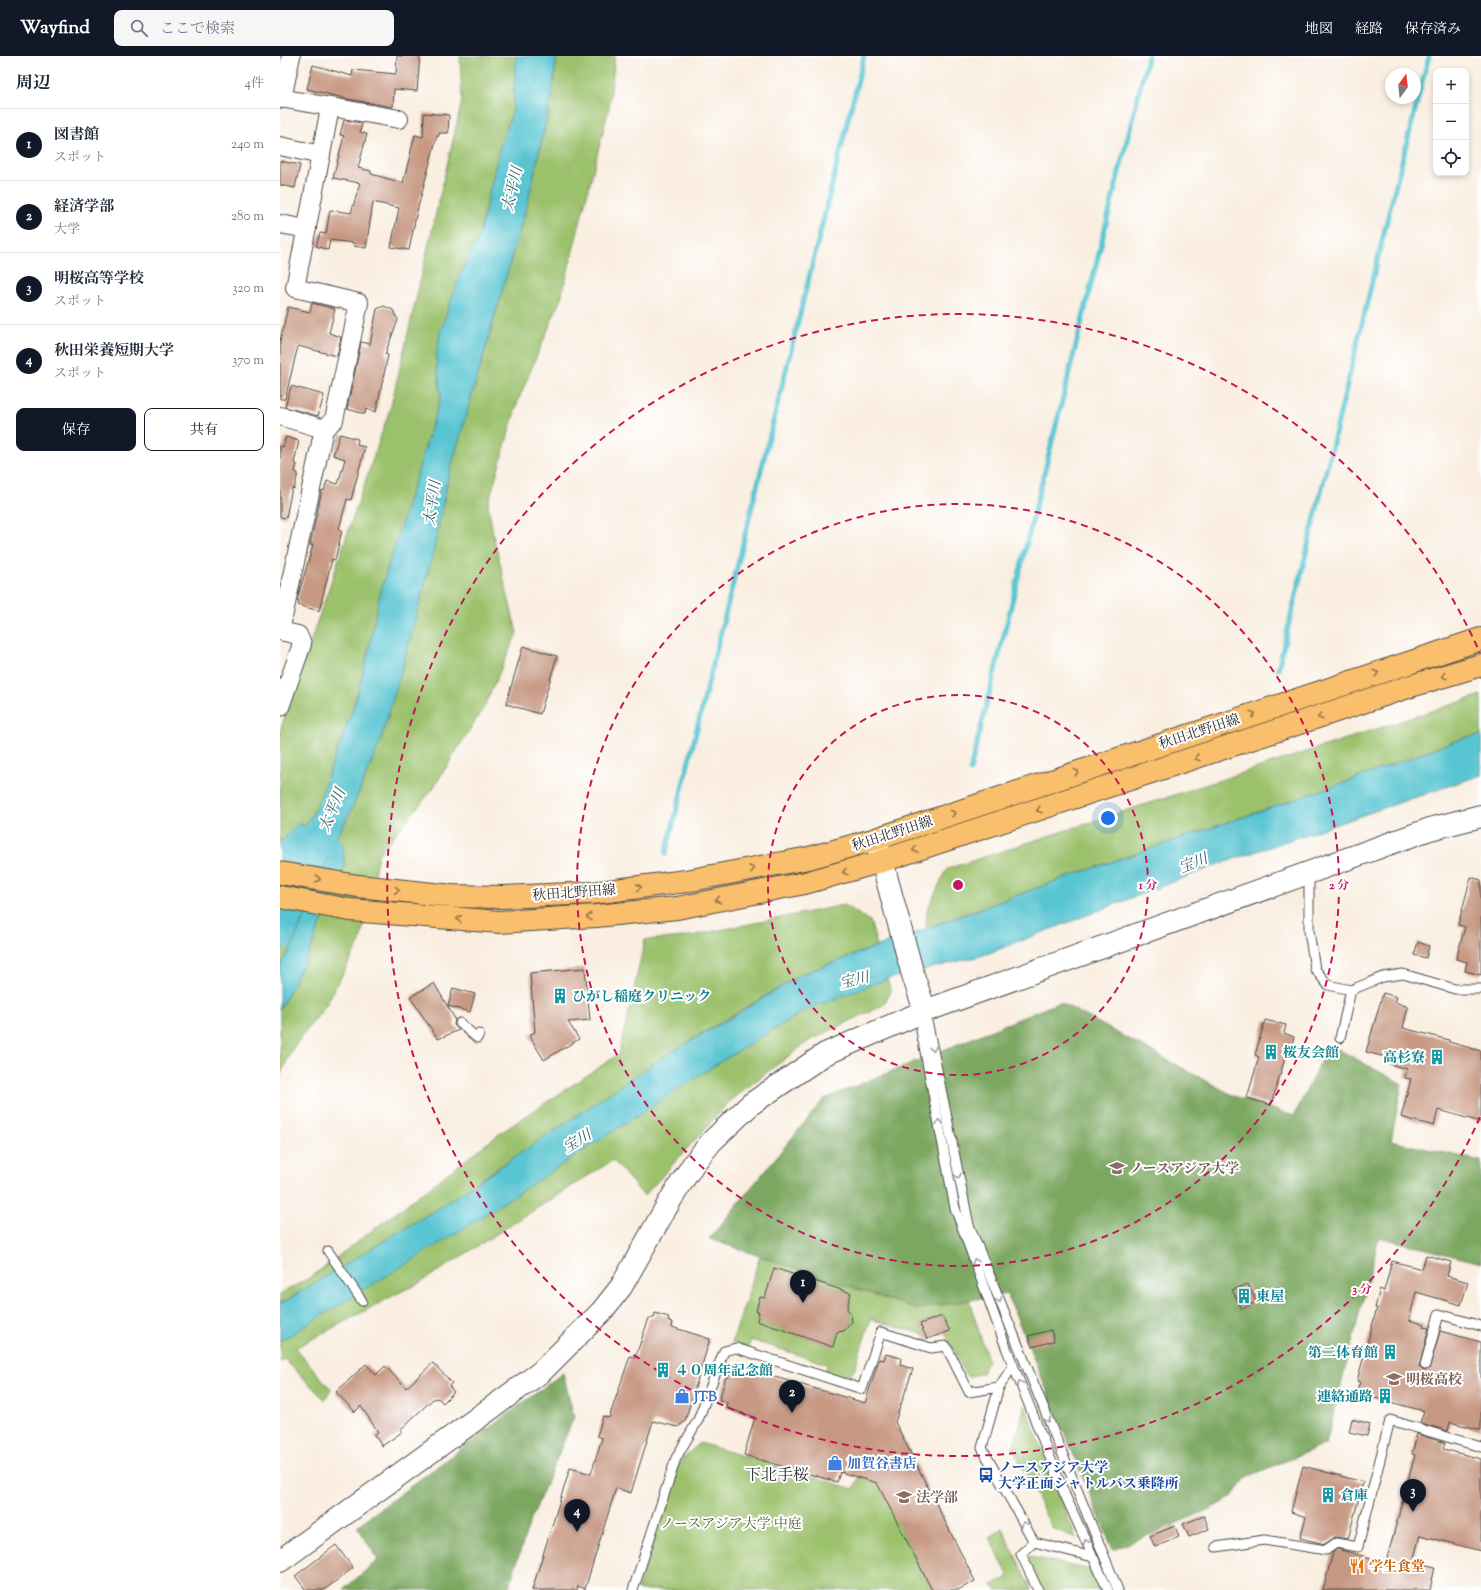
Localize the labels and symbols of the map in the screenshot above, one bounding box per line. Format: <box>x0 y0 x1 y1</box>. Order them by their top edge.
north arrow <box>1385 68 1421 104</box>
water label: 太平川 <box>498 163 529 214</box>
water label: 太平川 <box>420 477 447 527</box>
one-way arrow <box>1373 669 1380 678</box>
one-way arrow <box>1440 671 1447 680</box>
street label: 秋田北野田線 <box>1157 710 1243 755</box>
one-way arrow <box>1249 710 1256 718</box>
one-way arrow <box>1317 712 1324 720</box>
one-way arrow <box>1194 753 1201 762</box>
one-way arrow <box>1073 768 1080 777</box>
water label: 太平川 <box>315 784 353 835</box>
one-way arrow <box>1036 806 1043 814</box>
your location <box>1098 808 1118 828</box>
one-way arrow <box>949 809 956 818</box>
street label: 秋田北野田線 <box>850 812 936 857</box>
one-way arrow <box>912 846 919 854</box>
water label: 宝川 <box>1176 848 1213 880</box>
one-way arrow <box>749 865 755 874</box>
one-way arrow <box>841 867 848 876</box>
one-way arrow <box>315 875 322 883</box>
text: 1 分 <box>1138 877 1157 895</box>
text: 2 分 <box>1329 877 1349 895</box>
centre of rings <box>951 878 965 892</box>
street label: 秋田北野田線 <box>532 881 617 907</box>
one-way arrow <box>635 883 642 892</box>
one-way arrow <box>394 886 400 895</box>
one-way arrow <box>715 895 721 903</box>
one-way arrow <box>586 912 592 921</box>
one-way arrow <box>456 914 462 923</box>
water label: 宝川 <box>837 967 873 995</box>
building icon: ひがし稲庭クリニック <box>551 987 569 1005</box>
place label: ひがし稲庭クリニック <box>572 988 711 1008</box>
building icon: 桜友会館 <box>1262 1043 1280 1061</box>
place label: 桜友会館 <box>1283 1044 1339 1064</box>
one-way arrow <box>928 1046 937 1052</box>
building icon: 高杉寮 <box>1428 1048 1446 1066</box>
place label: 高杉寮 <box>1383 1049 1425 1069</box>
one-way arrow <box>935 1119 943 1125</box>
water label: 宝川 <box>560 1125 598 1159</box>
school or university icon: ノースアジア大学 <box>1108 1159 1126 1177</box>
place label: ノースアジア大学 <box>1129 1160 1239 1180</box>
one-way arrow <box>954 1173 962 1180</box>
one-way arrow <box>972 1257 980 1264</box>
pin: 1 <box>790 1270 816 1303</box>
text: 3 分 <box>1352 1281 1372 1299</box>
building icon: 東屋 <box>1235 1287 1253 1305</box>
place label: 東屋 <box>1256 1288 1284 1308</box>
one-way arrow <box>994 1296 1002 1303</box>
building icon: 第二体育館 <box>1381 1343 1399 1361</box>
place label: 第二体育館 <box>1308 1344 1378 1364</box>
building icon: ４０周年記念館 <box>654 1361 672 1379</box>
place label: ４０周年記念館 <box>675 1362 773 1382</box>
school or university icon: 明桜高校 <box>1385 1370 1403 1388</box>
place label: 明桜高校 <box>1406 1371 1462 1391</box>
one-way arrow <box>1017 1379 1025 1387</box>
pin: 2 <box>779 1380 805 1413</box>
shop icon: JTB <box>673 1387 691 1405</box>
building icon: 連絡通路 <box>1376 1387 1394 1405</box>
place label: JTB <box>693 1388 717 1408</box>
place label: 連絡通路 <box>1317 1388 1373 1408</box>
one-way arrow <box>1043 1416 1051 1423</box>
shop icon: 加賀谷書店 <box>826 1454 844 1472</box>
place label: 加賀谷書店 <box>847 1455 917 1475</box>
place label: ノースアジア大学 大学正面シャトルバス乗降所 <box>998 1459 1179 1495</box>
district label: 下北手桜 <box>745 1465 809 1488</box>
bus stop icon: ノースアジア大学 大学正面シャトルバス乗降所 <box>977 1466 995 1484</box>
pin: 3 <box>1400 1479 1426 1512</box>
building icon: 倉庫 <box>1319 1486 1337 1504</box>
place label: 倉庫 <box>1340 1487 1368 1507</box>
school or university icon: 法学部 <box>895 1488 913 1506</box>
place label: 法学部 <box>916 1489 958 1509</box>
pin: 4 <box>564 1499 590 1532</box>
park label: ノースアジア大学 中庭 <box>660 1515 802 1535</box>
one-way arrow <box>1021 1521 1029 1529</box>
one-way arrow <box>1083 1538 1091 1546</box>
restaurant icon: 学生食堂 <box>1348 1557 1366 1575</box>
place label: 学生食堂 <box>1369 1558 1425 1578</box>

